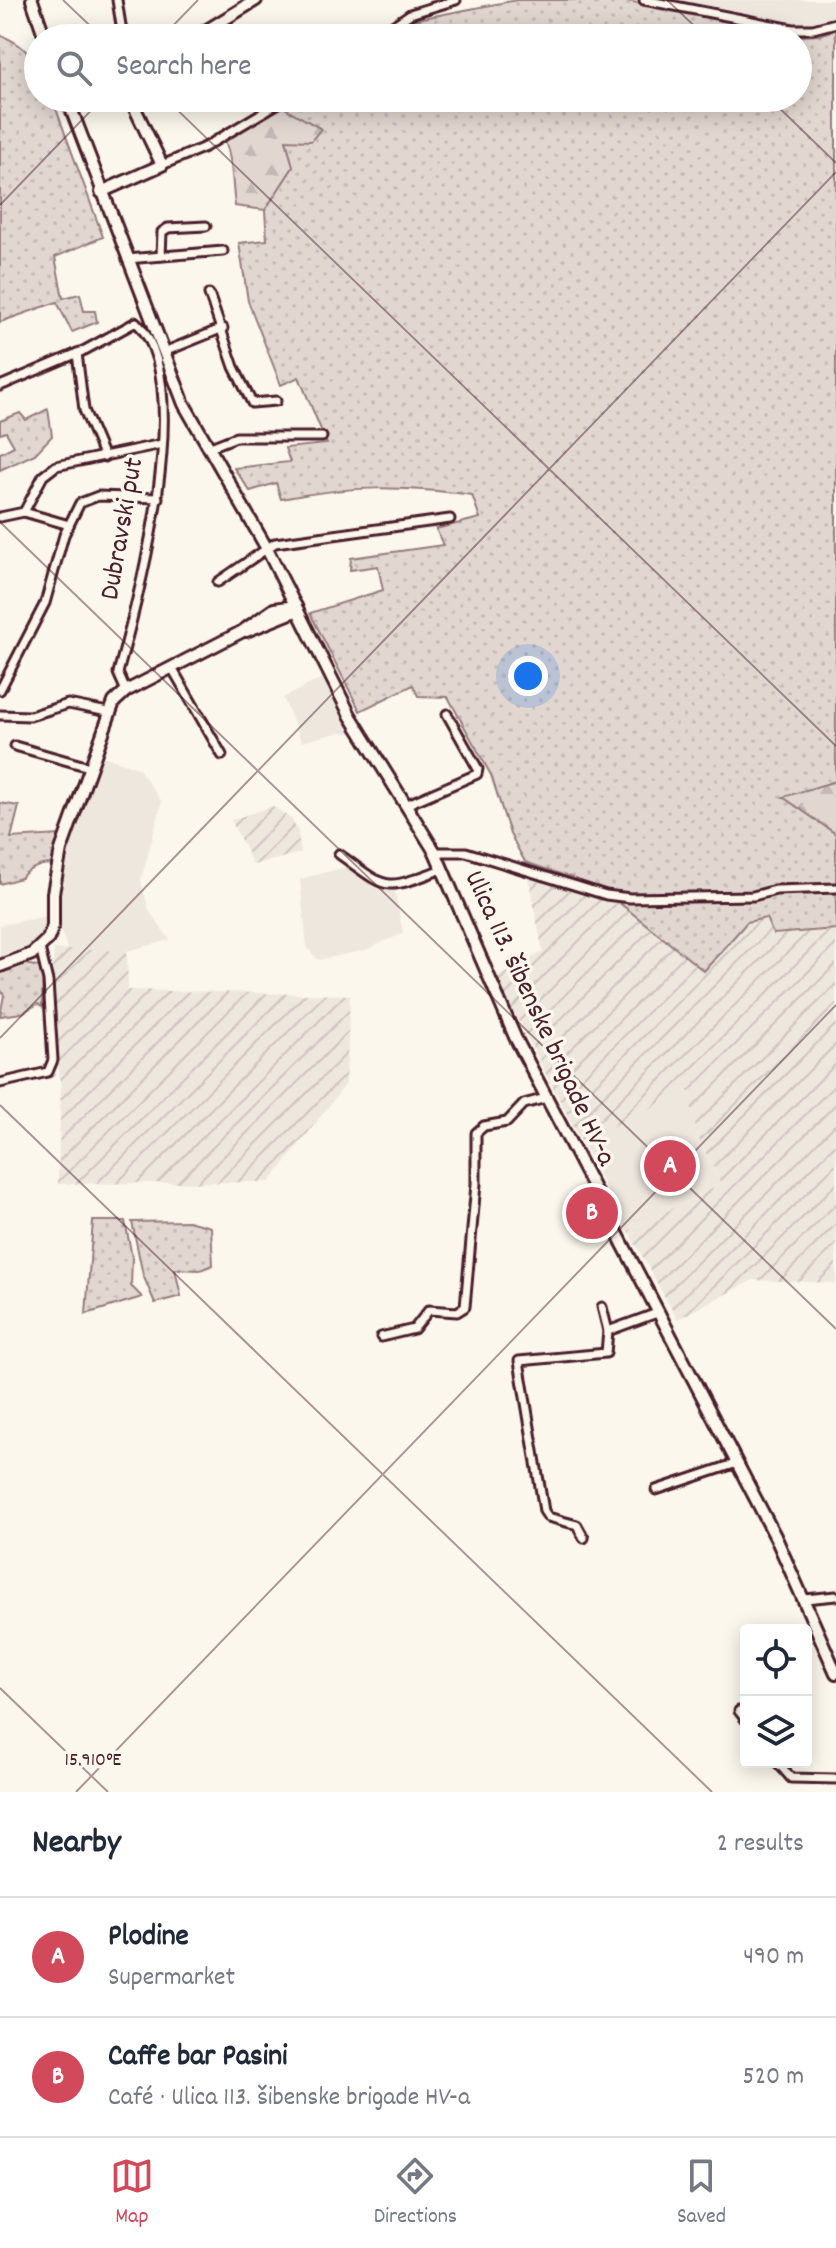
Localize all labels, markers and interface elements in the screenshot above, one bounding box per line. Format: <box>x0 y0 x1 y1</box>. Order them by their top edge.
search box <box>24 24 812 112</box>
icon: search <box>52 46 96 90</box>
text: Search here <box>116 47 252 90</box>
street label: Dubravski put <box>92 455 156 603</box>
your location <box>508 656 548 696</box>
street label: Ulica 113. šibenske brigade HV-a <box>452 865 625 1174</box>
pin: A <box>644 1136 696 1196</box>
pin: B <box>566 1183 618 1243</box>
map controls <box>740 1624 812 1768</box>
button: locate <box>740 1624 812 1696</box>
button: layers <box>740 1696 812 1768</box>
text: 15.910°E <box>65 1747 121 1775</box>
text: Nearby <box>32 1820 121 1869</box>
text: 2 results <box>717 1826 804 1863</box>
text: Plodine <box>108 1917 189 1960</box>
text: A <box>51 1939 65 1976</box>
text: 490 m <box>743 1939 804 1976</box>
text: Supermarket <box>108 1960 235 1997</box>
text: Caffe bar Pasini <box>108 2037 288 2080</box>
text: B <box>52 2059 64 2096</box>
text: 520 m <box>743 2059 804 2096</box>
text: Café · Ulica 113. šibenske brigade HV-a <box>108 2080 470 2117</box>
tab: Map <box>110 2154 154 2233</box>
tab: Directions <box>374 2154 457 2233</box>
tab: Saved <box>677 2154 726 2233</box>

